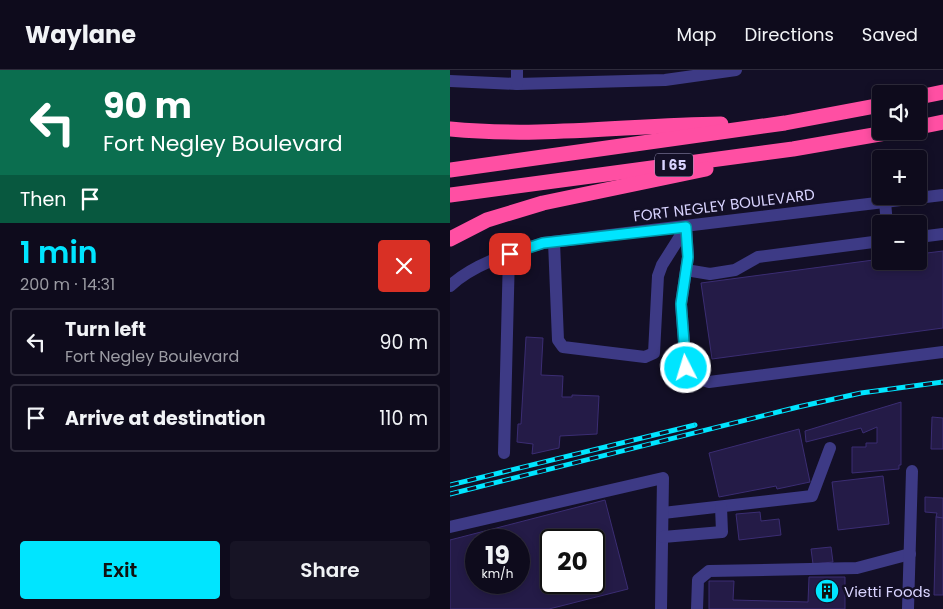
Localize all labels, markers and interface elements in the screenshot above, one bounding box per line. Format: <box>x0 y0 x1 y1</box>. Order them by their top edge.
text: Waylane <box>25 18 136 51</box>
text: Map <box>677 22 716 47</box>
text: Directions <box>744 22 834 47</box>
text: Saved <box>862 22 918 47</box>
text: 90 m <box>103 81 192 130</box>
map controls <box>872 85 927 270</box>
button: sound <box>872 85 927 140</box>
icon: left <box>20 90 85 155</box>
text: Fort Negley Boulevard <box>103 128 343 159</box>
button: + <box>872 150 927 205</box>
road number: I 65 <box>655 154 693 176</box>
street label: FORT NEGLEY BOULEVARD <box>632 183 816 227</box>
icon: arrive <box>76 185 104 213</box>
text: Then <box>20 186 66 213</box>
button: − <box>872 215 927 270</box>
text: 1 min <box>20 231 98 274</box>
pin <box>489 233 531 275</box>
button: close <box>378 240 430 292</box>
icon: arrive <box>496 240 524 268</box>
text: 200 m · 14:31 <box>20 273 115 296</box>
text: Turn left <box>65 316 146 343</box>
icon: left <box>22 328 50 356</box>
text: 90 m <box>379 329 428 356</box>
position arrow <box>659 341 711 393</box>
text: Fort Negley Boulevard <box>65 345 239 368</box>
icon: arrive <box>22 404 50 432</box>
text: Arrive at destination <box>65 405 266 432</box>
text: 110 m <box>379 405 428 432</box>
speed limit sign: 20 <box>540 529 605 594</box>
text: 19 <box>485 538 510 573</box>
button: Exit <box>20 541 220 599</box>
button: Share <box>230 541 430 599</box>
text: km/h <box>482 565 513 582</box>
building icon: Vietti Foods <box>814 578 840 604</box>
place label: Vietti Foods <box>844 581 931 602</box>

